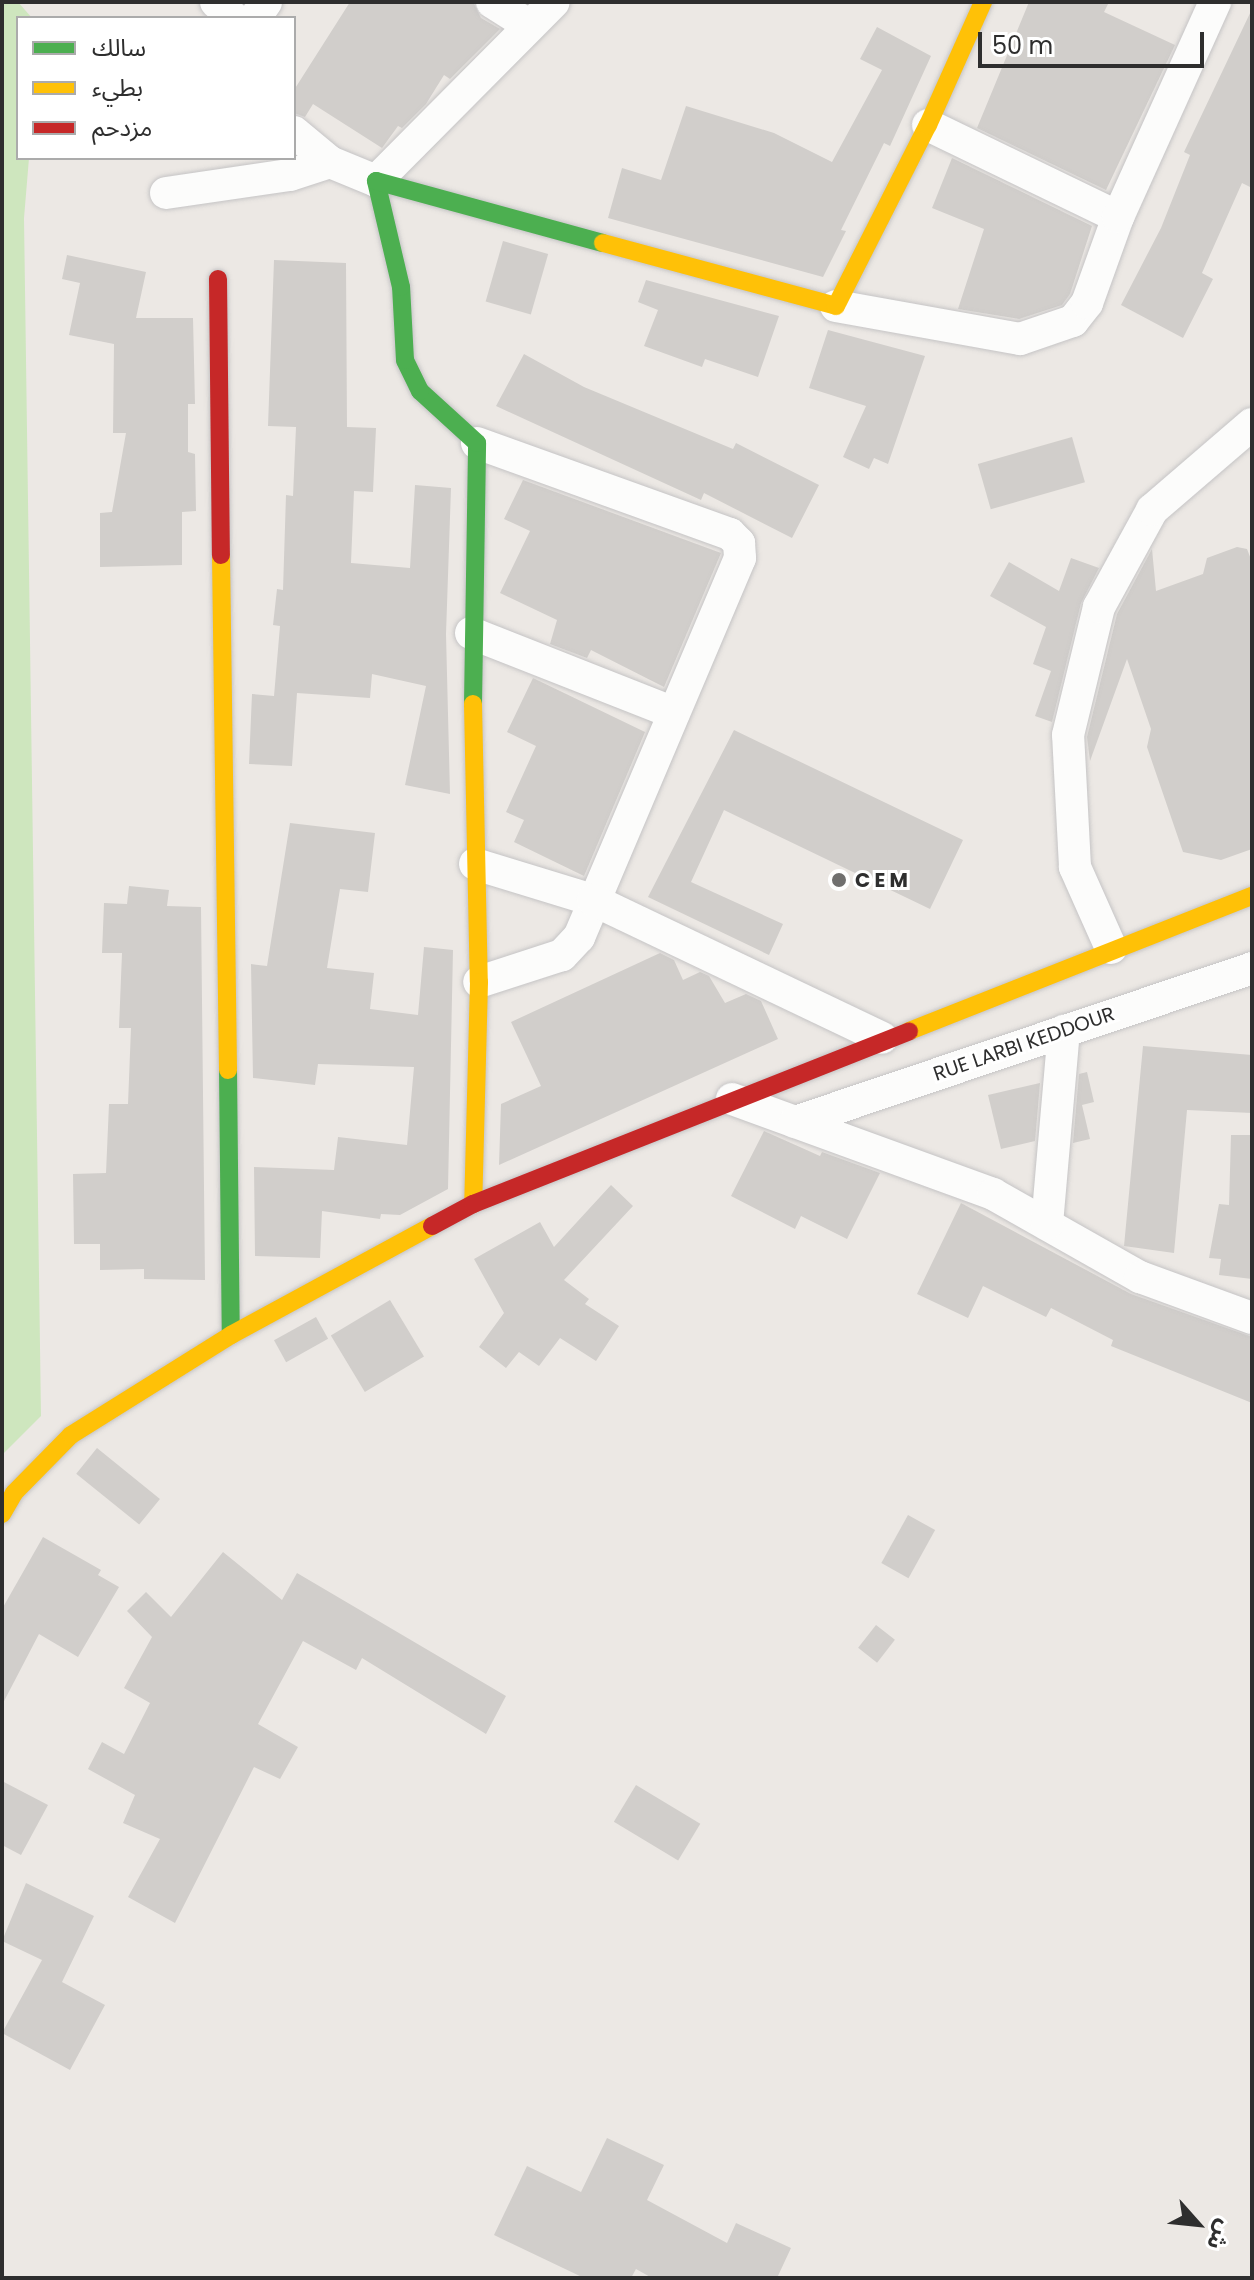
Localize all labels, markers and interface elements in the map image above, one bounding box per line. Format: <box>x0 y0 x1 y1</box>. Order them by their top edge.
legend <box>16 16 296 160</box>
scale bar <box>982 16 1208 66</box>
text: 50 m <box>992 29 1053 62</box>
text: سالك <box>92 31 146 64</box>
text: بطيء <box>92 71 143 104</box>
text: مزدحم <box>92 111 152 144</box>
place label: C E M <box>855 868 908 892</box>
marker: C E M <box>830 871 848 889</box>
street label: RUE LARBI KEDDOUR <box>930 1002 1118 1086</box>
north arrow <box>1158 2184 1238 2264</box>
text: ش <box>1199 2215 1240 2256</box>

